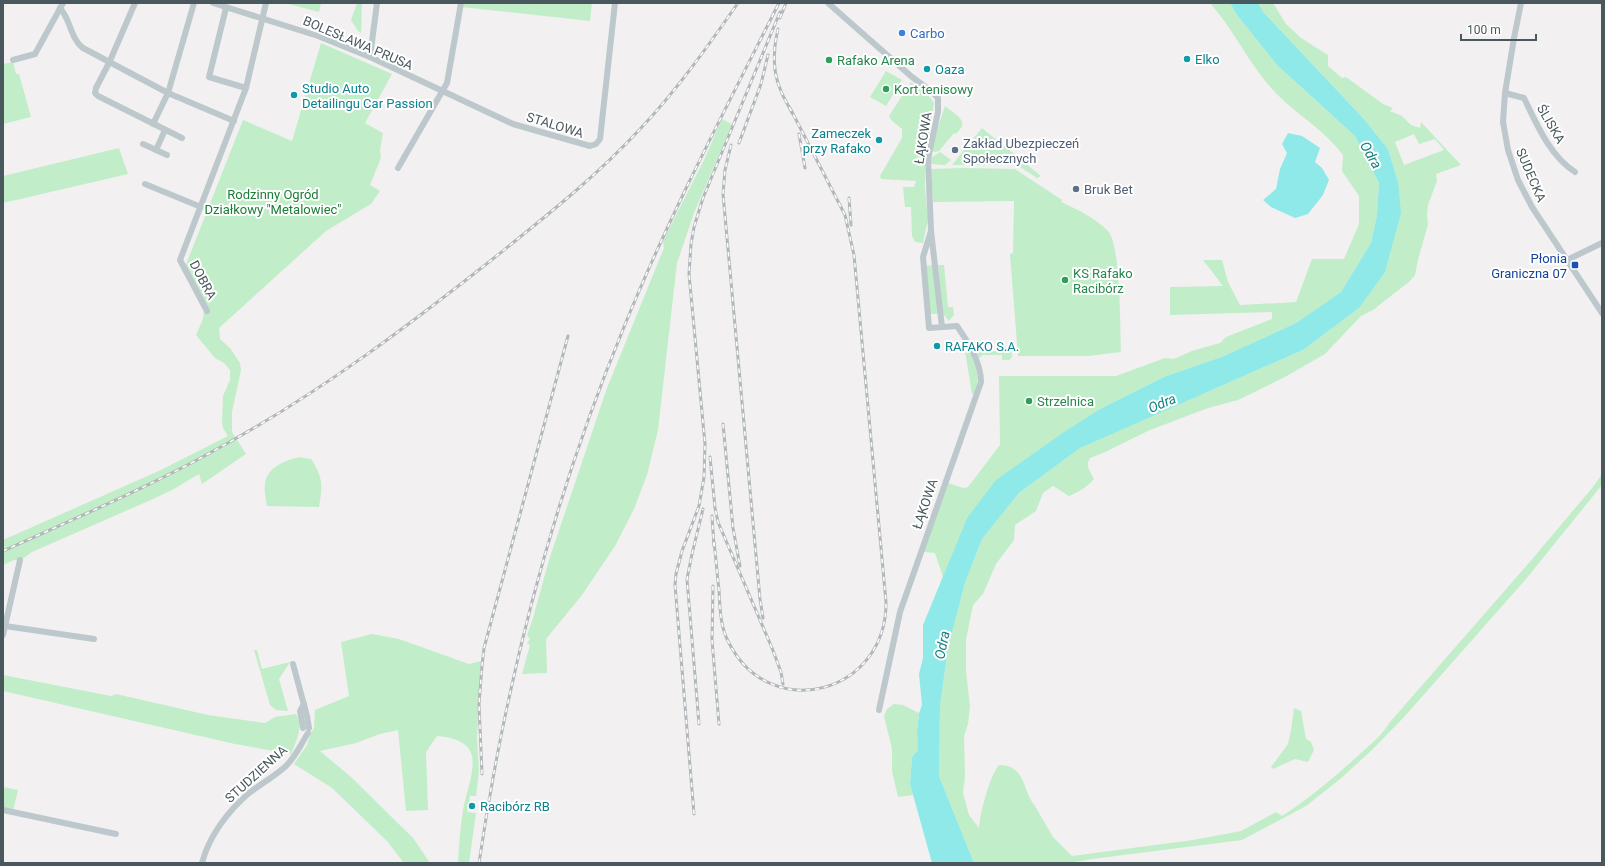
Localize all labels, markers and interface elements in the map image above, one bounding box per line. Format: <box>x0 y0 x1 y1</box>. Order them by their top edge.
street label: BOLESŁAWA PRUSA <box>301 13 416 73</box>
scale bar <box>1461 16 1536 42</box>
text: 100 m <box>1467 23 1501 37</box>
place label: Carbo <box>910 26 945 41</box>
marker: Carbo <box>897 28 907 38</box>
place label: Elko <box>1195 52 1220 67</box>
place label: Rafako Arena <box>837 53 915 68</box>
marker: Elko <box>1182 54 1192 64</box>
marker: Rafako Arena <box>824 55 834 65</box>
place label: Oaza <box>935 62 965 77</box>
marker: Oaza <box>922 64 932 74</box>
place label: Studio Auto Detailingu Car Passion <box>302 81 433 111</box>
place label: Kort tenisowy <box>894 82 973 97</box>
marker: Kort tenisowy <box>881 84 891 94</box>
marker: Studio Auto Detailingu Car Passion <box>289 90 299 100</box>
street label: ŚLISKA <box>1534 102 1568 147</box>
street label: STALOWA <box>525 109 586 141</box>
street label: ŁĄKOWA <box>912 111 935 165</box>
place label: Zameczek przy Rafako <box>803 126 871 156</box>
marker: Zameczek przy Rafako <box>874 135 884 145</box>
place label: Zakład Ubezpieczeń Społecznych <box>963 136 1079 166</box>
water label: Odra <box>1357 139 1385 171</box>
marker: Zakład Ubezpieczeń Społecznych <box>950 145 960 155</box>
street label: SUDECKA <box>1513 146 1549 205</box>
place label: Bruk Bet <box>1084 182 1133 197</box>
marker: Bruk Bet <box>1071 184 1081 194</box>
park label: Rodzinny Ogród Działkowy "Metalowiec" <box>205 187 341 217</box>
place label: Płonia Graniczna 07 <box>1491 251 1567 281</box>
street label: DOBRA <box>187 258 220 303</box>
marker: Płonia Graniczna 07 <box>1570 260 1580 270</box>
place label: KS Rafako Racibórz <box>1073 266 1133 296</box>
marker: KS Rafako Racibórz <box>1060 275 1070 285</box>
place label: RAFAKO S.A. <box>945 339 1019 354</box>
marker: RAFAKO S.A. <box>932 341 942 351</box>
water label: Odra <box>1146 390 1178 416</box>
place label: Strzelnica <box>1037 394 1094 409</box>
marker: Strzelnica <box>1024 396 1034 406</box>
street label: ŁĄKOWA <box>909 476 941 531</box>
water label: Odra <box>931 629 953 661</box>
street label: STUDZIENNA <box>222 742 290 806</box>
place label: Racibórz RB <box>480 799 550 814</box>
marker: Racibórz RB <box>467 801 477 811</box>

